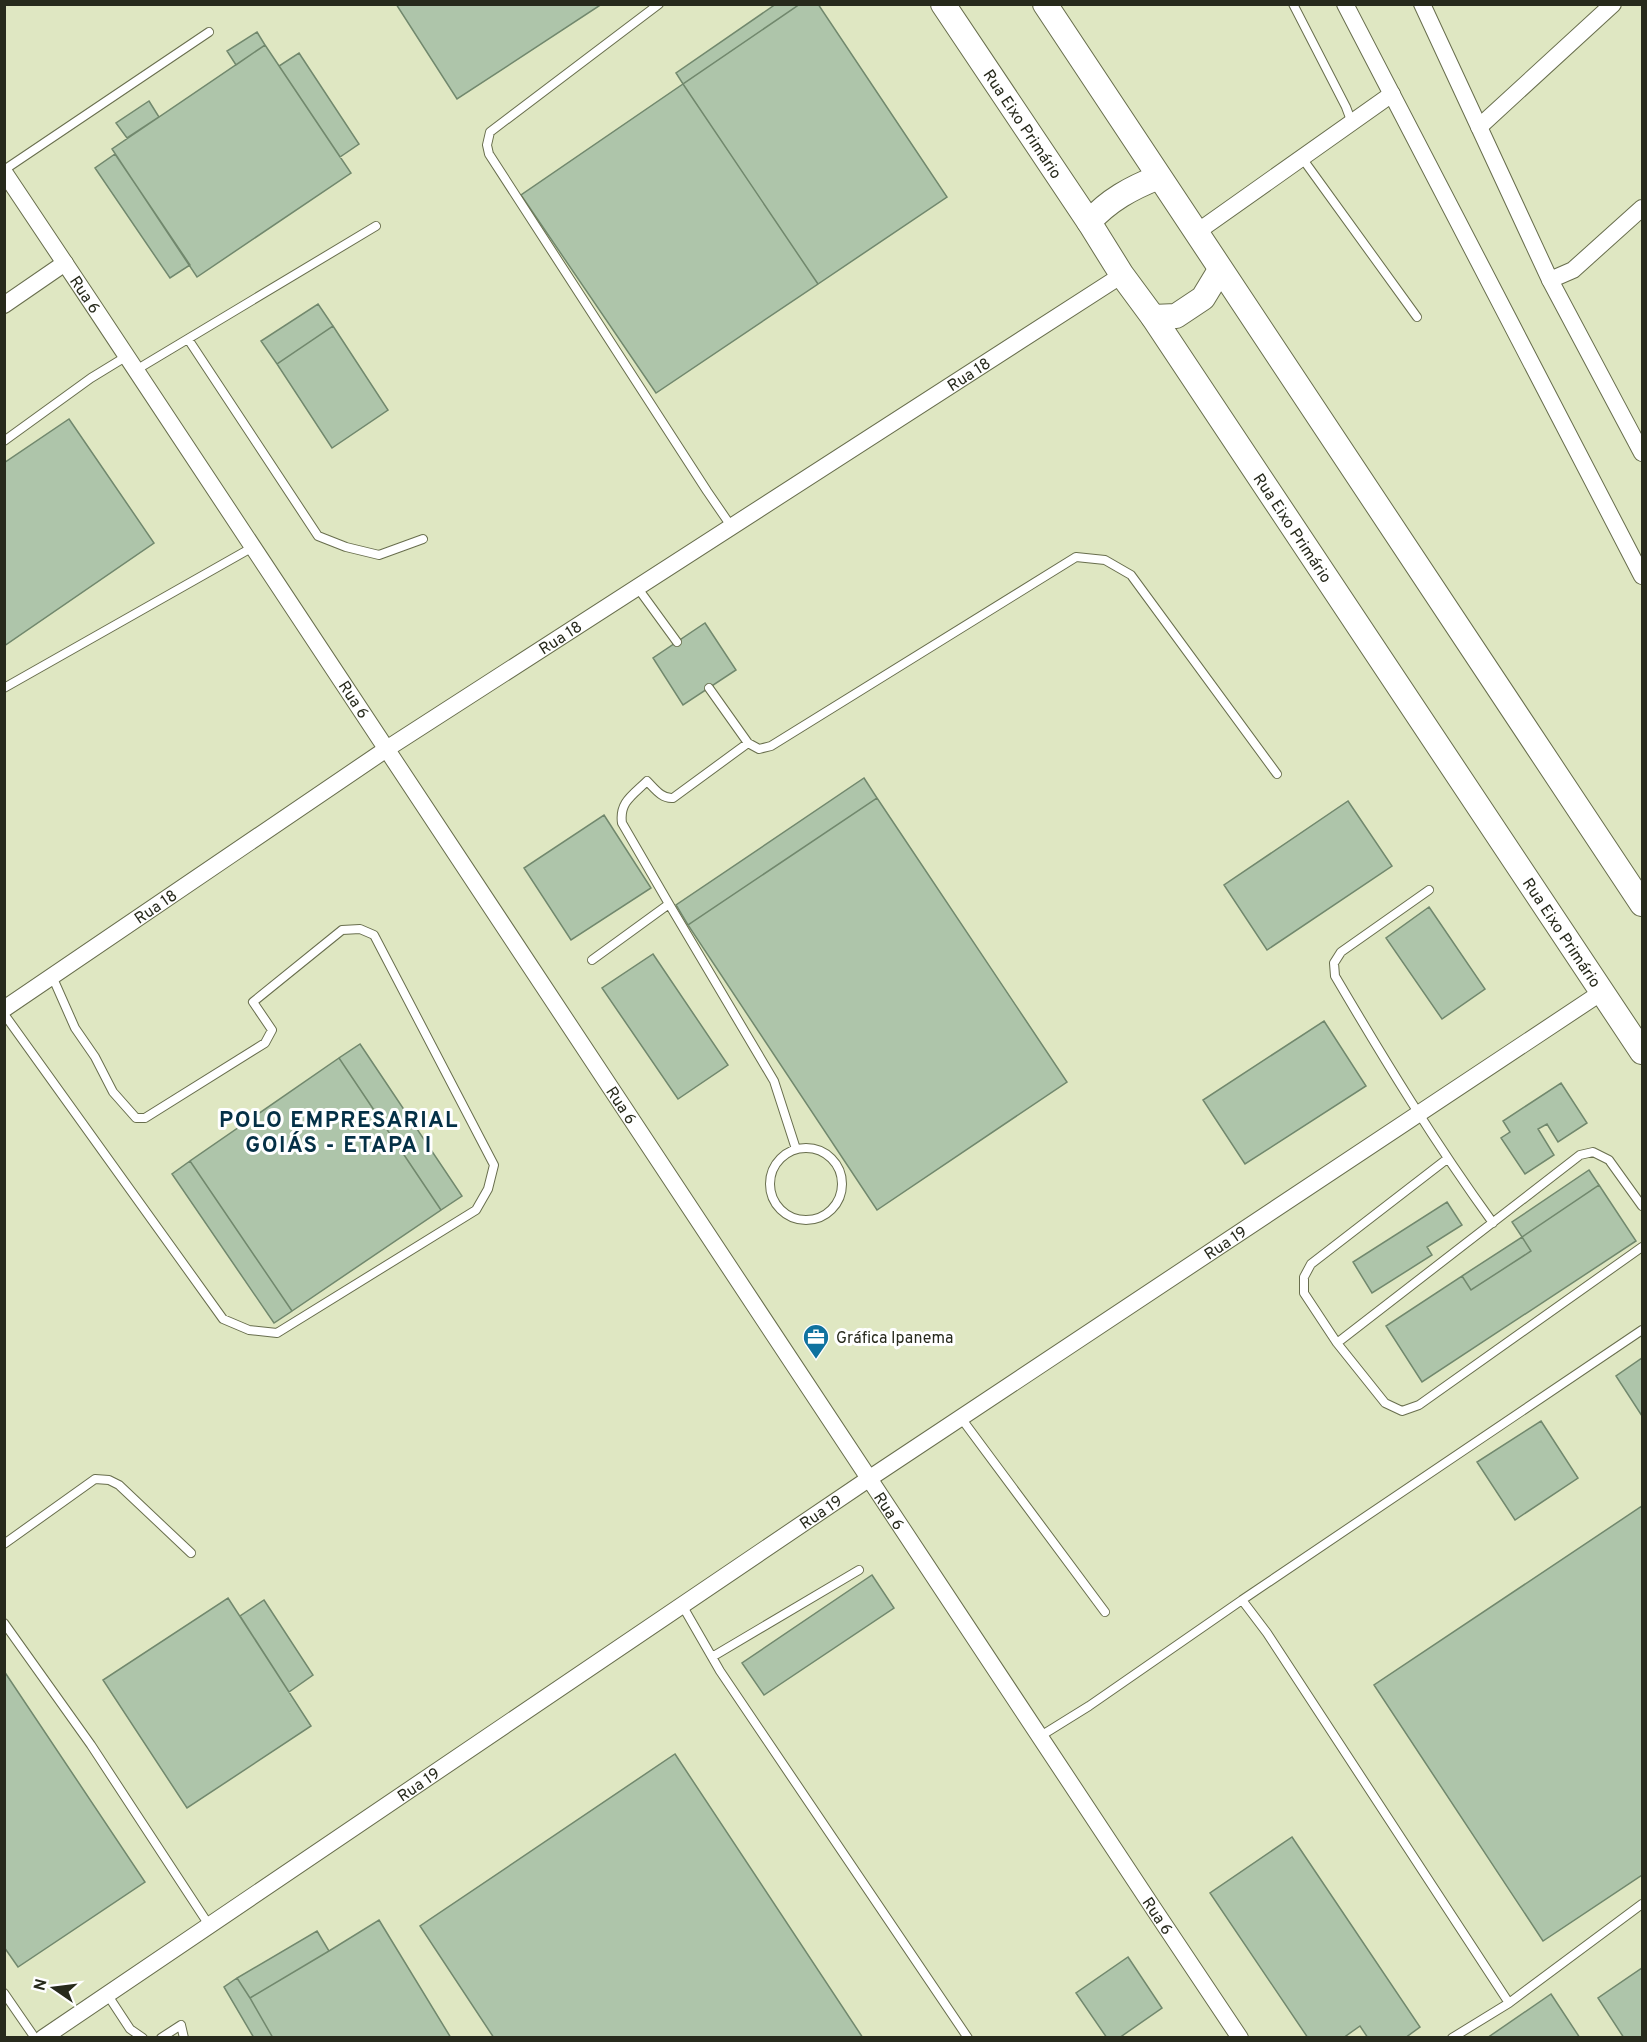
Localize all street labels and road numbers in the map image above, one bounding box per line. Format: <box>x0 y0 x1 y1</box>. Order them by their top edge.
street label: Rua Eixo Primário <box>978 66 1065 183</box>
street label: Rua 6 <box>64 273 104 318</box>
street label: Rua 18 <box>944 354 995 397</box>
street label: Rua Eixo Primário <box>1248 470 1335 587</box>
street label: Rua 18 <box>536 618 587 660</box>
street label: Rua 6 <box>333 678 372 723</box>
street label: Rua Eixo Primário <box>1517 875 1604 992</box>
street label: Rua 18 <box>131 886 182 929</box>
street label: Rua 6 <box>601 1083 640 1129</box>
street label: Rua 19 <box>1201 1223 1251 1265</box>
street label: Rua 6 <box>868 1489 908 1534</box>
street label: Rua 19 <box>796 1492 847 1535</box>
street label: Rua 19 <box>394 1764 444 1807</box>
street label: Rua 6 <box>1137 1894 1176 1939</box>

